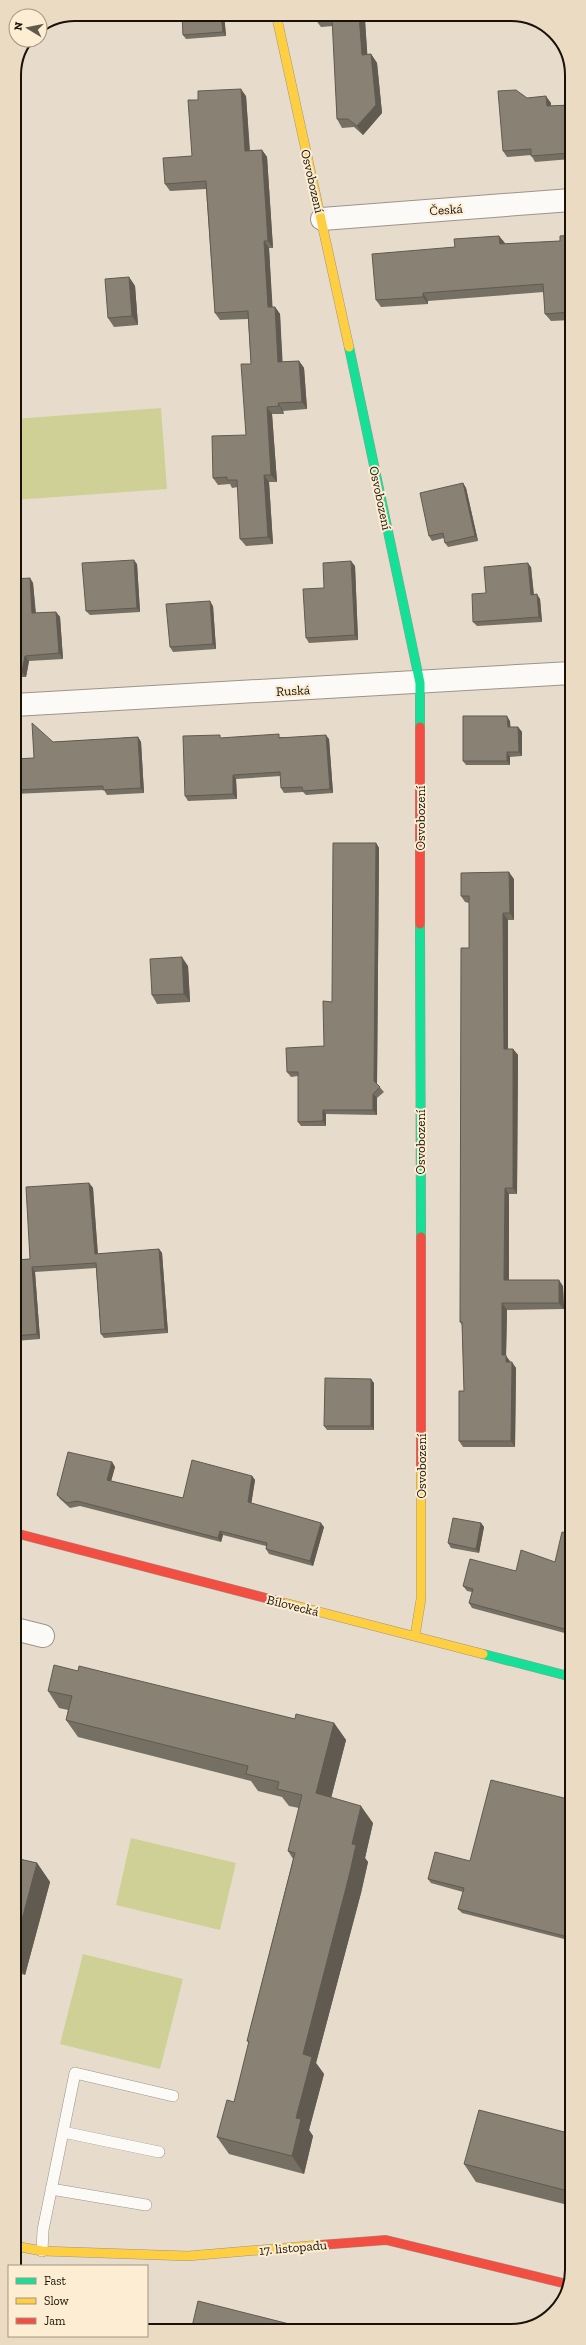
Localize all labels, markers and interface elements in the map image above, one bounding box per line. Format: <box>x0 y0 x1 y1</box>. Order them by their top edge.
north arrow <box>8 8 48 48</box>
text: N <box>12 20 26 32</box>
street label: Osvobození <box>298 148 327 215</box>
street label: Česká <box>429 201 464 218</box>
street label: Osvobození <box>366 465 395 532</box>
street label: Ruská <box>276 682 311 699</box>
street label: Osvobození <box>413 785 428 851</box>
street label: Osvobození <box>413 1109 428 1175</box>
street label: Osvobození <box>414 1433 429 1499</box>
street label: Bílovecká <box>265 1592 321 1619</box>
street label: 17. listopadu <box>258 2237 328 2258</box>
legend <box>8 2265 148 2337</box>
text: Fast <box>44 2274 67 2288</box>
text: Slow <box>44 2294 70 2308</box>
text: Jam <box>44 2314 66 2328</box>

